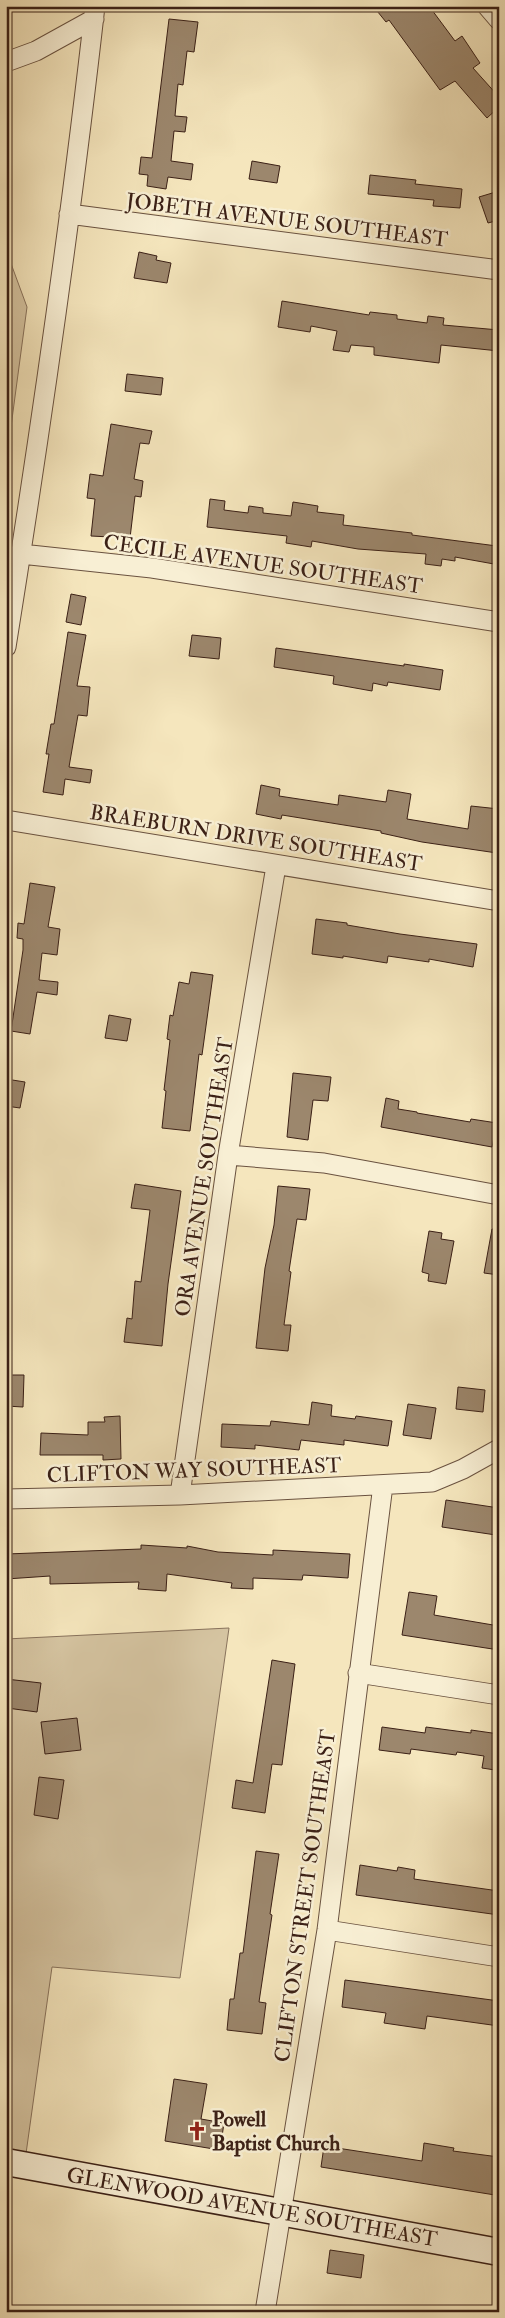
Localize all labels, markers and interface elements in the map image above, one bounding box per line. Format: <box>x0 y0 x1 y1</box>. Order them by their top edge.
street label: JOBETH AVENUE SOUTHEAST <box>124 187 450 254</box>
street label: CECILE AVENUE SOUTHEAST <box>102 529 425 600</box>
street label: BRAEBURN DRIVE SOUTHEAST <box>88 799 424 878</box>
street label: ORA AVENUE SOUTHEAST <box>169 1035 240 1319</box>
street label: CLIFTON WAY SOUTHEAST <box>46 1452 342 1489</box>
street label: CLIFTON STREET SOUTHEAST <box>269 1728 342 2064</box>
place label: Powell Baptist Church <box>212 2106 340 2157</box>
church icon: Powell Baptist Church <box>186 2120 208 2142</box>
street label: GLENWOOD AVENUE SOUTHEAST <box>64 2162 440 2253</box>

